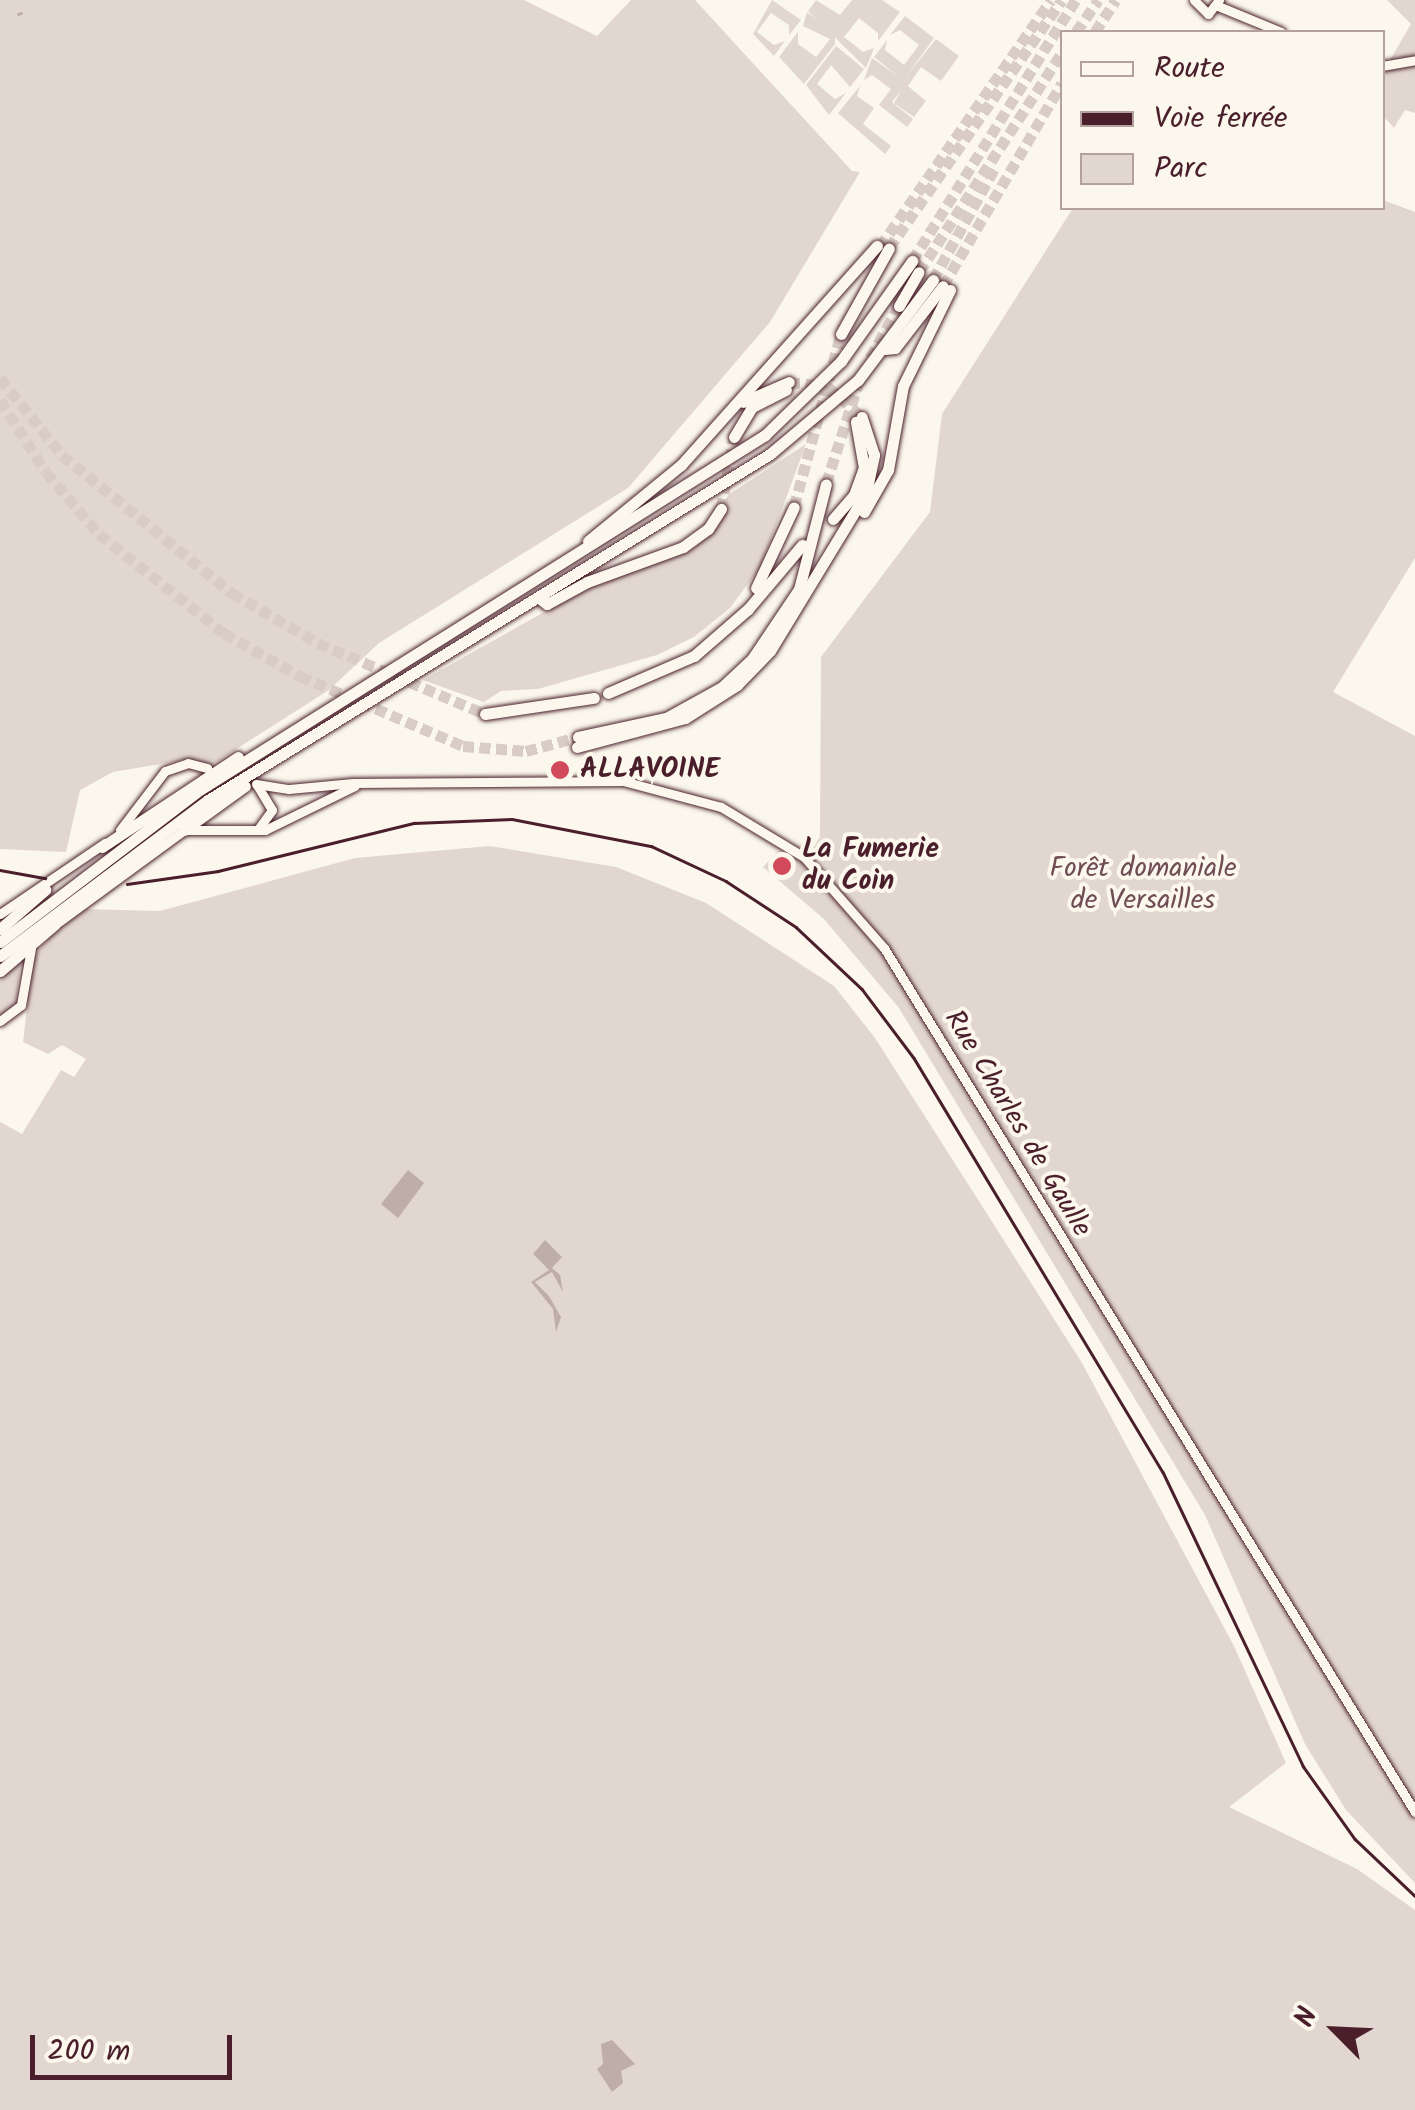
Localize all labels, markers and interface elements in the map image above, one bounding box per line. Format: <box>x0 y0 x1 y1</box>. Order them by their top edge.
legend <box>1060 30 1385 210</box>
text: Route <box>1154 45 1225 93</box>
text: Voie ferrée <box>1154 95 1288 143</box>
text: Parc <box>1154 145 1208 193</box>
place label: ALLAVOINE <box>580 753 720 787</box>
marker: ALLAVOINE <box>549 759 571 781</box>
place label: La Fumerie du Coin <box>802 833 939 899</box>
park label: Forêt domaniale de Versailles <box>1049 852 1237 918</box>
marker: La Fumerie du Coin <box>771 855 793 877</box>
street label: Rue Charles de Gaulle <box>936 1005 1098 1243</box>
north arrow <box>1285 1980 1385 2080</box>
text: N <box>1283 2000 1331 2035</box>
scale bar <box>35 2015 238 2077</box>
text: 200 m <box>47 2028 130 2076</box>

